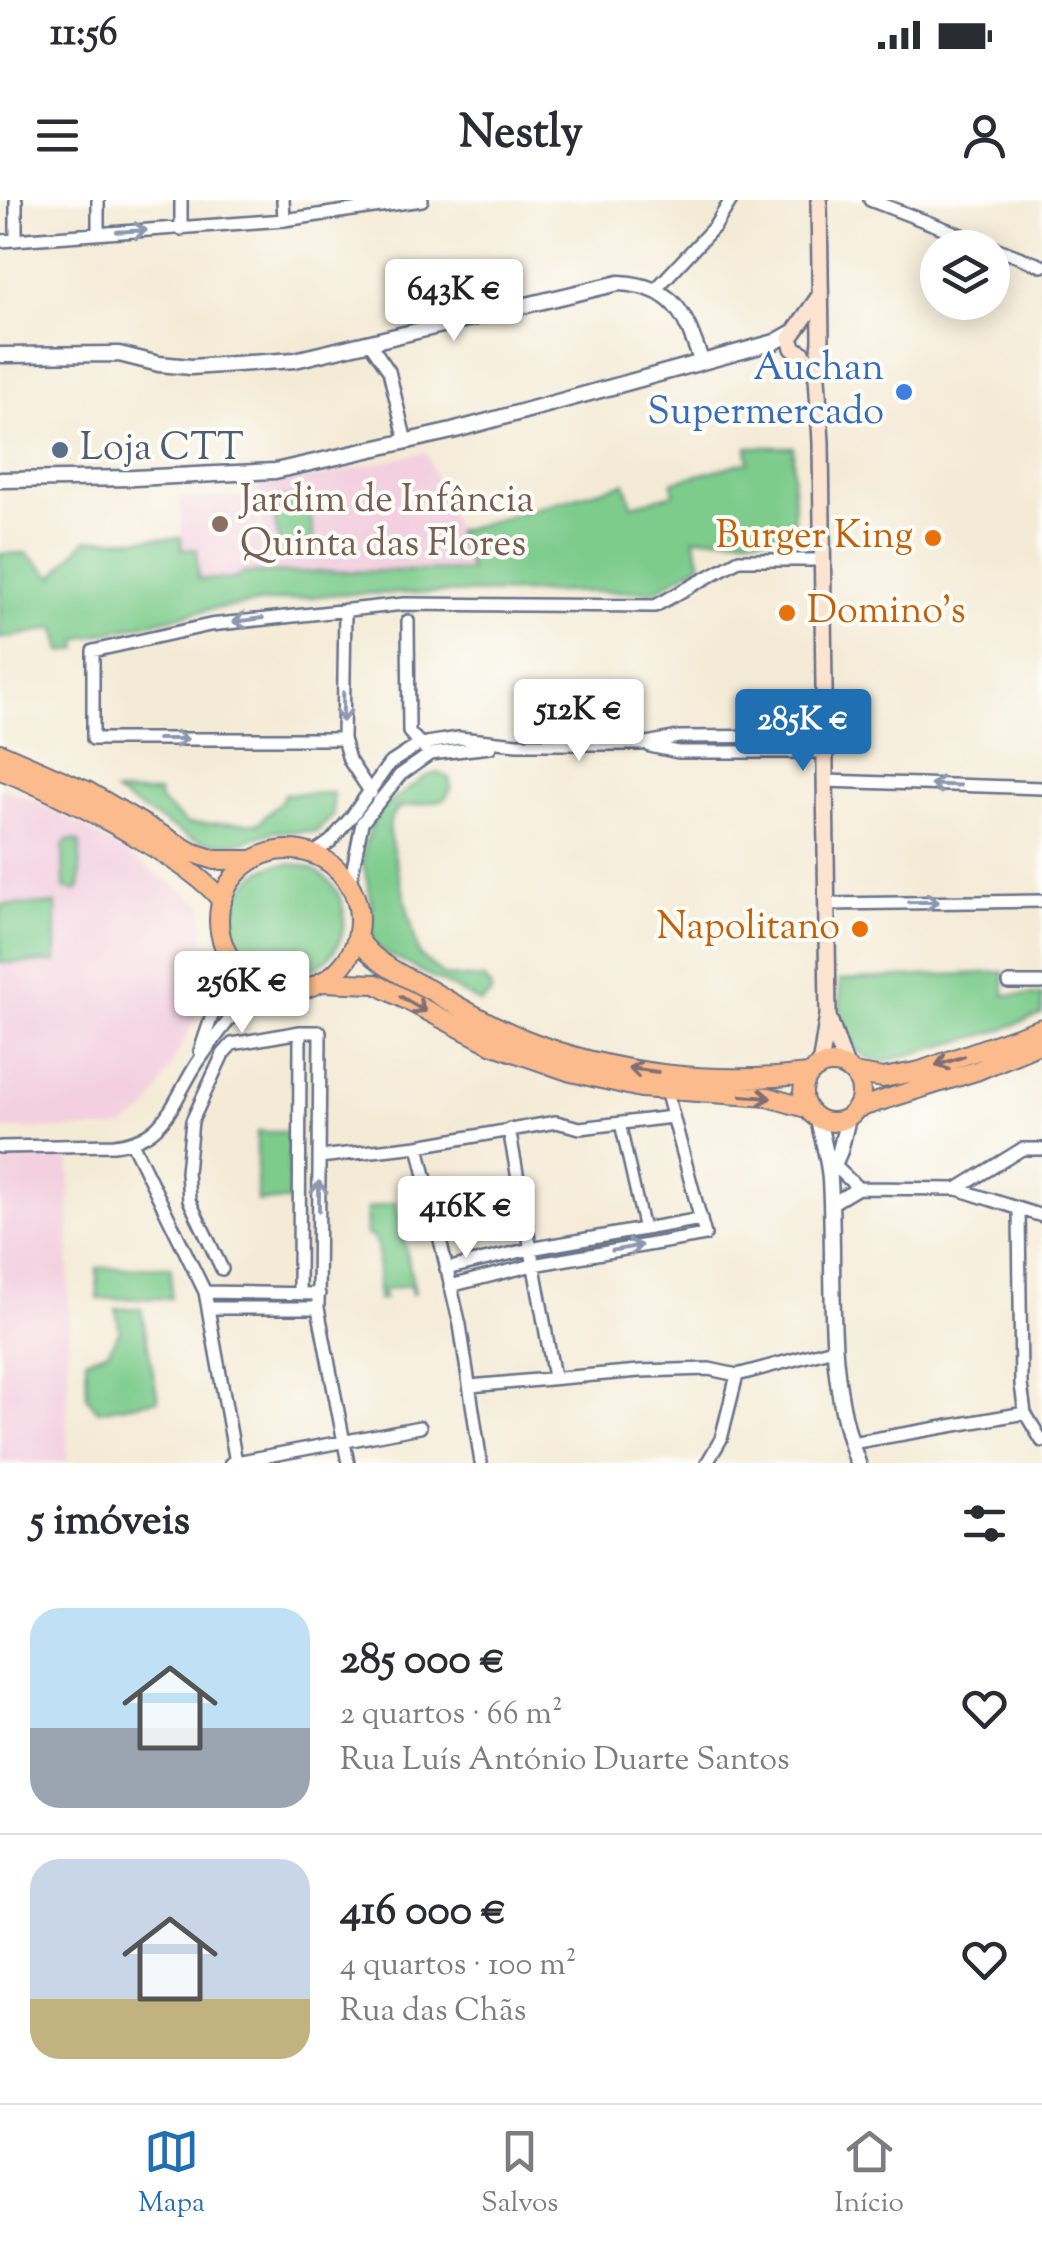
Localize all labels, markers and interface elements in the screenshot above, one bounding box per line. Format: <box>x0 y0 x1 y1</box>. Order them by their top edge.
text: 11:56 <box>50 8 118 62</box>
text: Nestly <box>459 103 583 168</box>
icon: menu <box>30 108 85 163</box>
icon: person <box>957 108 1012 163</box>
one-way arrow <box>116 221 148 240</box>
map controls <box>920 230 1010 320</box>
button: layers <box>920 230 1010 320</box>
pin: 643K € <box>373 259 535 344</box>
text: 643K € <box>407 268 501 314</box>
place label: Auchan Supermercado <box>647 343 884 441</box>
marker: Auchan Supermercado <box>893 381 915 403</box>
place label: Loja CTT <box>80 423 244 477</box>
marker: Loja CTT <box>49 439 71 461</box>
place label: Jardim de Infância Quinta das Flores <box>238 475 534 573</box>
place label: Burger King <box>716 511 913 565</box>
marker: Jardim de Infância Quinta das Flores <box>209 513 231 535</box>
marker: Burger King <box>922 527 944 549</box>
place label: Domino's <box>807 586 966 640</box>
marker: Domino's <box>776 602 798 624</box>
one-way arrow <box>232 611 264 629</box>
pin: 512K € <box>498 679 660 764</box>
text: 512K € <box>536 688 622 734</box>
pin: 285K € <box>722 689 884 774</box>
one-way arrow <box>334 691 353 723</box>
text: 285K € <box>757 698 849 744</box>
one-way arrow <box>156 730 189 748</box>
one-way arrow <box>929 775 961 794</box>
one-way arrow <box>908 893 940 912</box>
place label: Napolitano <box>656 902 840 956</box>
marker: Napolitano <box>849 918 871 940</box>
pin: 256K € <box>161 951 323 1036</box>
text: 256K € <box>196 960 288 1006</box>
one-way arrow <box>398 994 427 1014</box>
one-way arrow <box>935 1053 967 1071</box>
one-way arrow <box>627 1060 659 1079</box>
one-way arrow <box>740 1087 772 1106</box>
pin: 416K € <box>385 1176 547 1261</box>
one-way arrow <box>310 1181 328 1214</box>
text: 416K € <box>420 1185 512 1231</box>
one-way arrow <box>610 1238 643 1257</box>
text: 5 imóveis <box>30 1493 190 1553</box>
icon: filters <box>957 1496 1012 1551</box>
text: 285 000 € <box>340 1632 505 1692</box>
icon: home <box>110 1648 230 1768</box>
icon: heart <box>957 1681 1012 1736</box>
text: 2 quartos · 66 m² <box>340 1692 563 1738</box>
text: Rua Luís António Duarte Santos <box>340 1738 790 1784</box>
text: 416 000 € <box>340 1883 507 1943</box>
icon: home <box>110 1899 230 2019</box>
icon: heart <box>957 1932 1012 1987</box>
text: 4 quartos · 100 m² <box>340 1943 576 1989</box>
text: Rua das Chãs <box>340 1989 526 2035</box>
tab: Mapa <box>138 2124 205 2224</box>
tab: Salvos <box>481 2124 558 2224</box>
tab: Início <box>835 2124 904 2224</box>

